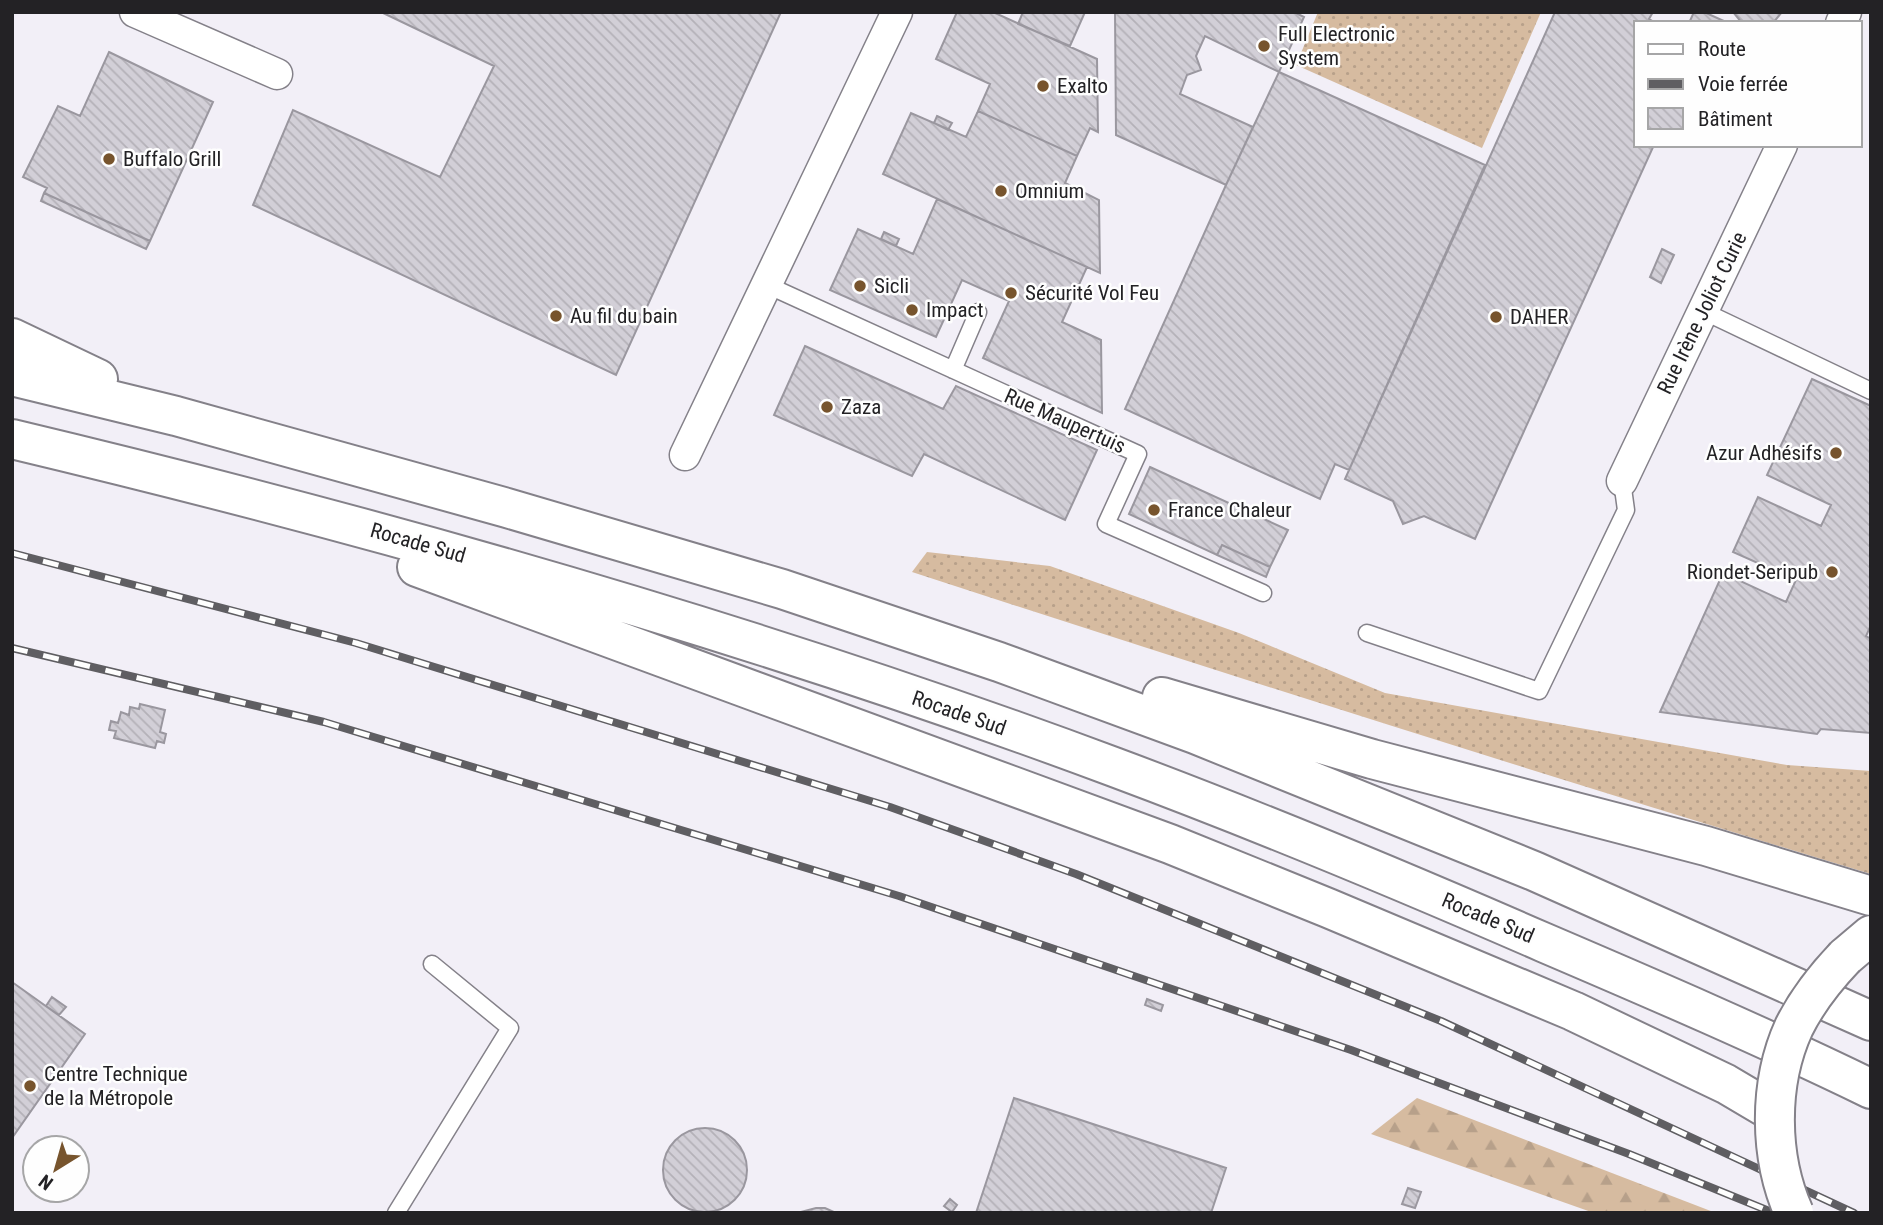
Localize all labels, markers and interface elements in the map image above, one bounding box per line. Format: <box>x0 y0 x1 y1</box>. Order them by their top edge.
legend <box>1634 21 1862 147</box>
place label: Full Electronic System <box>1278 22 1395 70</box>
text: Route <box>1698 37 1746 61</box>
marker: Full Electronic System <box>1256 38 1272 54</box>
text: Voie ferrée <box>1698 72 1788 96</box>
place label: Exalto <box>1057 74 1108 98</box>
marker: Exalto <box>1035 78 1051 94</box>
text: Bâtiment <box>1698 107 1773 131</box>
place label: Buffalo Grill <box>123 147 221 171</box>
marker: Buffalo Grill <box>101 151 117 167</box>
place label: Omnium <box>1015 179 1084 203</box>
marker: Omnium <box>993 183 1009 199</box>
street label: Rue Irène Joliot Curie <box>1652 228 1752 398</box>
place label: Sicli <box>874 274 909 298</box>
marker: Sicli <box>852 278 868 294</box>
place label: Sécurité Vol Feu <box>1025 281 1159 305</box>
marker: Sécurité Vol Feu <box>1003 285 1019 301</box>
place label: Impact <box>926 298 983 322</box>
marker: Impact <box>904 302 920 318</box>
place label: Au fil du bain <box>570 304 678 328</box>
place label: DAHER <box>1510 305 1569 329</box>
marker: Au fil du bain <box>548 308 564 324</box>
marker: DAHER <box>1488 309 1504 325</box>
street label: Rue Maupertuis <box>1001 384 1129 458</box>
place label: Zaza <box>841 395 881 419</box>
marker: Zaza <box>819 399 835 415</box>
place label: Azur Adhésifs <box>1706 441 1822 465</box>
marker: Azur Adhésifs <box>1828 445 1844 461</box>
place label: France Chaleur <box>1168 498 1292 522</box>
marker: France Chaleur <box>1146 502 1162 518</box>
street label: Rocade Sud <box>368 518 468 568</box>
place label: Riondet-Seripub <box>1687 560 1818 584</box>
marker: Riondet-Seripub <box>1824 564 1840 580</box>
street label: Rocade Sud <box>909 686 1009 740</box>
street label: Rocade Sud <box>1438 888 1538 948</box>
place label: Centre Technique de la Métropole <box>44 1062 188 1110</box>
marker: Centre Technique de la Métropole <box>22 1078 38 1094</box>
north arrow <box>21 1134 91 1204</box>
text: N <box>35 1169 58 1195</box>

